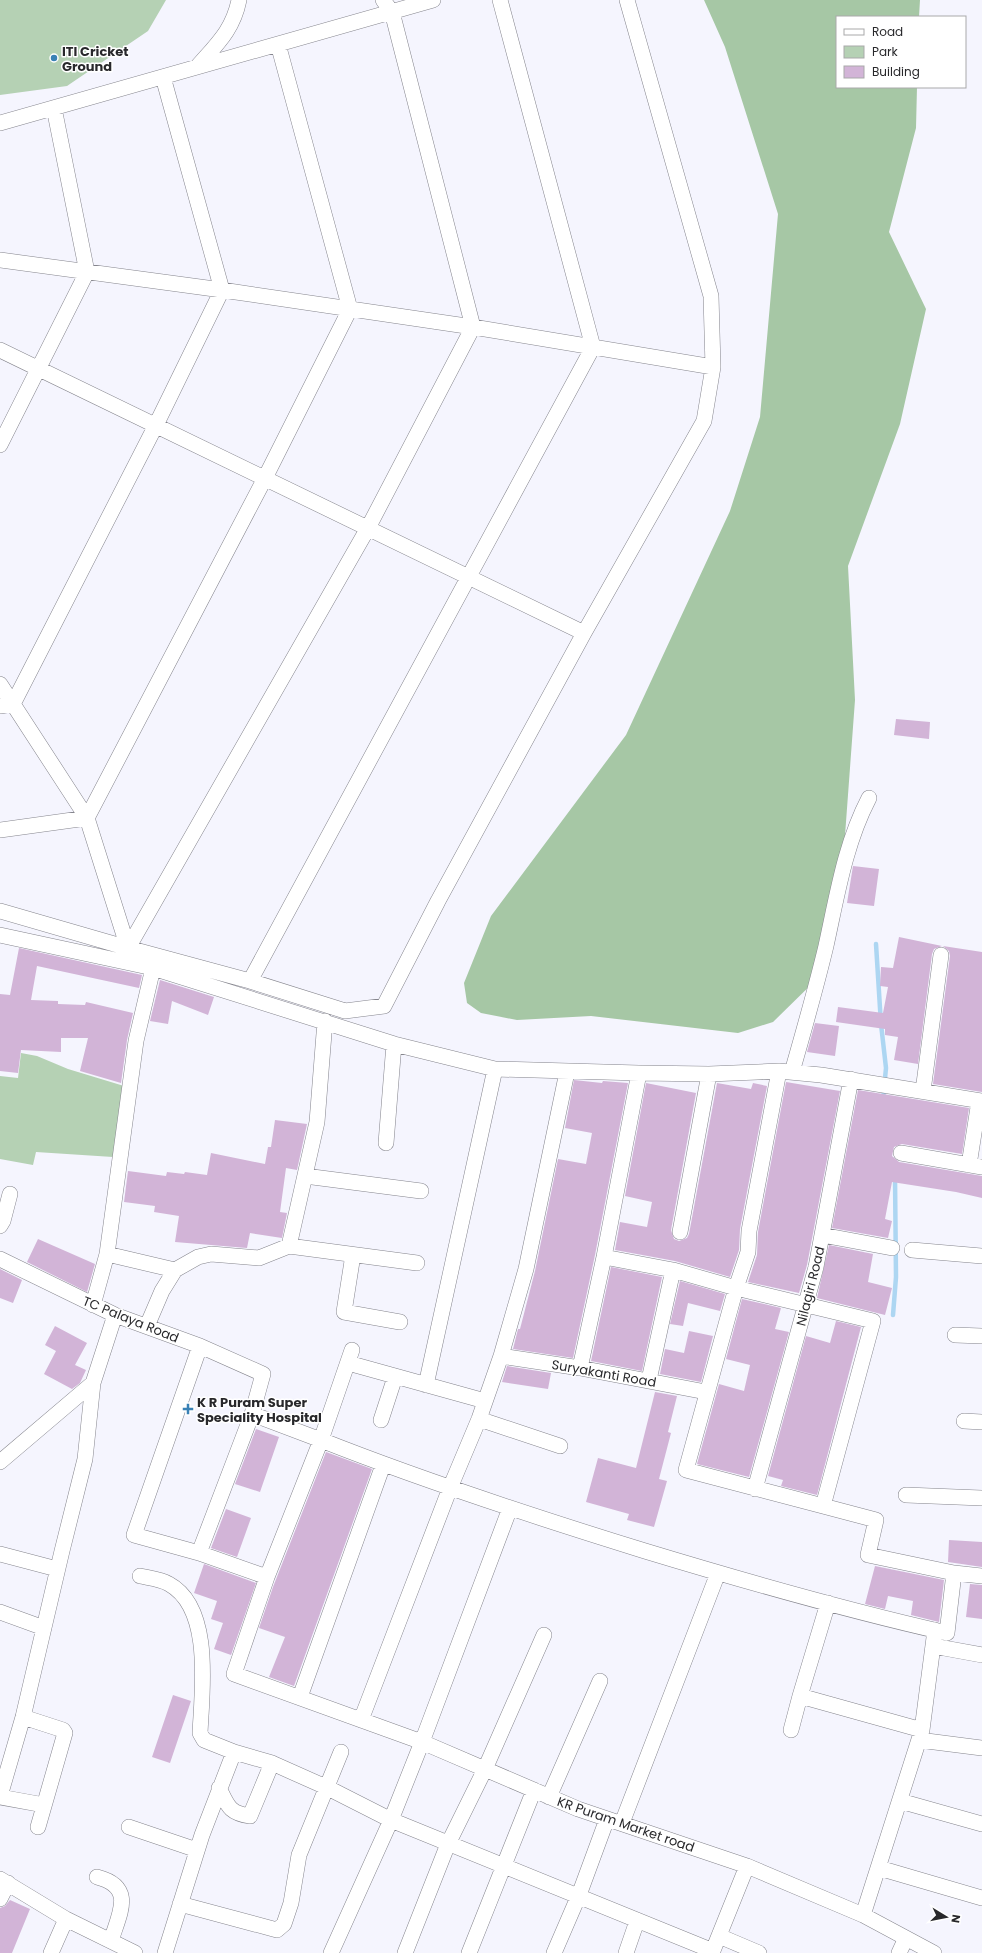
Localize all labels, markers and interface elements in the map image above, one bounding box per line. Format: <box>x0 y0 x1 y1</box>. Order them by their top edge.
legend <box>836 16 966 88</box>
text: Road <box>872 23 903 40</box>
place label: ITI Cricket Ground <box>62 42 129 76</box>
text: Park <box>872 43 899 60</box>
marker: ITI Cricket Ground <box>49 53 59 63</box>
text: Building <box>872 63 920 80</box>
street label: Nilagiri Road <box>791 1244 830 1328</box>
street label: TC Palaya Road <box>80 1292 182 1347</box>
street label: Suryakanti Road <box>550 1355 658 1392</box>
place label: K R Puram Super Speciality Hospital <box>197 1393 322 1427</box>
marker: K R Puram Super Speciality Hospital <box>182 1403 194 1415</box>
street label: KR Puram Market road <box>555 1792 697 1857</box>
north arrow <box>926 1897 966 1937</box>
text: N <box>947 1913 964 1924</box>

